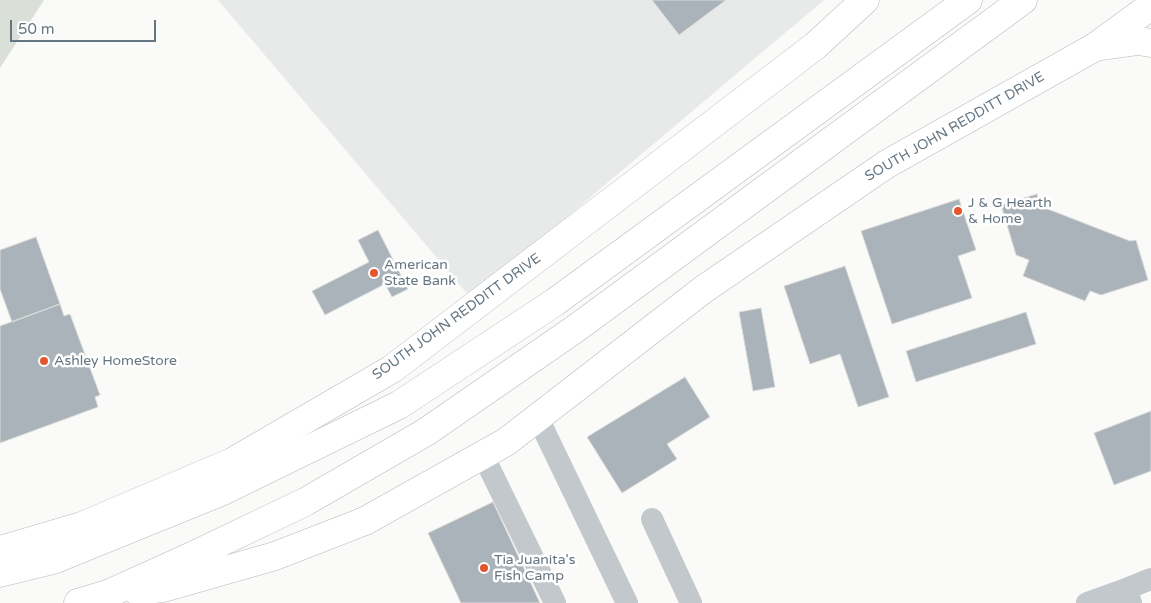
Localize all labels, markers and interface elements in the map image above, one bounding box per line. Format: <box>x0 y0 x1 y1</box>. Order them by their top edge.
scale bar <box>12 10 159 42</box>
text: 50 m <box>18 20 55 38</box>
street label: SOUTH JOHN REDDITT DRIVE <box>862 69 1048 185</box>
place label: J & G Hearth & Home <box>968 195 1052 228</box>
marker: J & G Hearth & Home <box>952 205 964 217</box>
street label: SOUTH JOHN REDDITT DRIVE <box>369 250 545 384</box>
place label: American State Bank <box>384 257 456 290</box>
marker: American State Bank <box>368 267 380 279</box>
place label: Ashley HomeStore <box>54 353 177 369</box>
marker: Ashley HomeStore <box>38 355 50 367</box>
place label: Tia Juanita's Fish Camp <box>494 552 575 584</box>
marker: Tia Juanita's Fish Camp <box>478 562 490 574</box>

